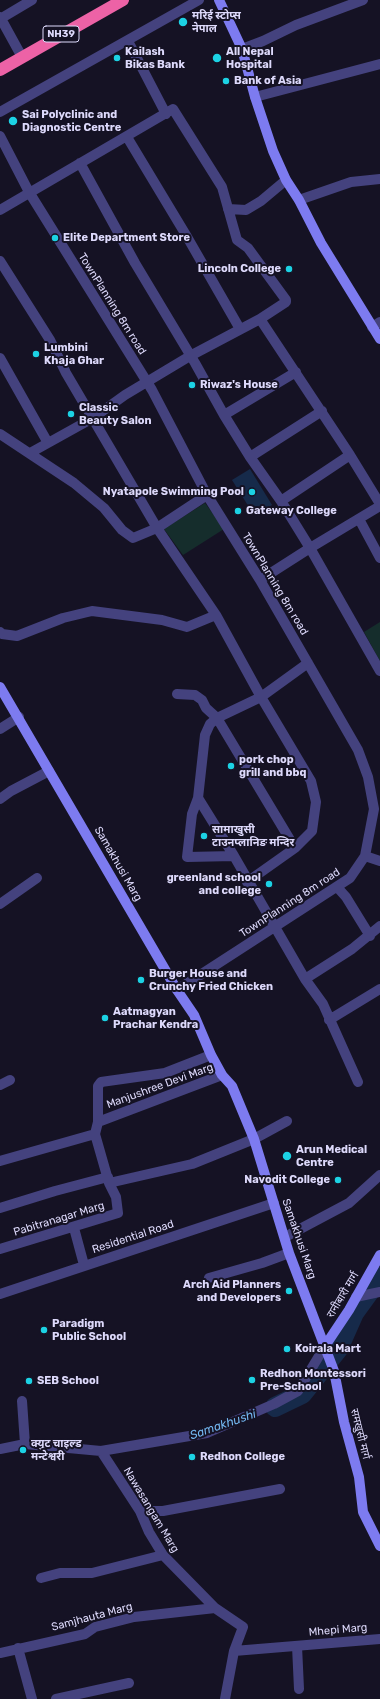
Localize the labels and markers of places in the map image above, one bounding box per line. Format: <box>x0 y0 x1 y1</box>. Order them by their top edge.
place label: मरिई स्टोप्स नेपाल <box>192 9 241 35</box>
marker: मरिई स्टोप्स नेपाल <box>177 16 189 28</box>
place label: Kailash Bikas Bank <box>125 45 185 71</box>
place label: All Nepal Hospital <box>226 45 274 71</box>
marker: All Nepal Hospital <box>211 52 223 64</box>
marker: Kailash Bikas Bank <box>112 53 122 63</box>
place label: Bank of Asia <box>234 74 302 88</box>
marker: Bank of Asia <box>221 76 231 86</box>
place label: Sai Polyclinic and Diagnostic Centre <box>22 108 121 134</box>
marker: Sai Polyclinic and Diagnostic Centre <box>7 115 19 127</box>
place label: Elite Department Store <box>63 231 190 245</box>
marker: Elite Department Store <box>50 233 60 243</box>
place label: Lincoln College <box>198 262 281 276</box>
marker: Lincoln College <box>284 264 294 274</box>
place label: Lumbini Khaja Ghar <box>44 341 104 367</box>
marker: Lumbini Khaja Ghar <box>31 349 41 359</box>
place label: Riwaz's House <box>200 378 278 392</box>
marker: Riwaz's House <box>187 380 197 390</box>
place label: Classic Beauty Salon <box>79 401 152 427</box>
marker: Classic Beauty Salon <box>66 409 76 419</box>
place label: Nyatapole Swimming Pool <box>103 485 244 499</box>
marker: Nyatapole Swimming Pool <box>247 487 257 497</box>
place label: Gateway College <box>246 504 337 518</box>
marker: Gateway College <box>233 506 243 516</box>
place label: pork chop grill and bbq <box>239 753 306 779</box>
marker: pork chop grill and bbq <box>226 761 236 771</box>
place label: सामाखुसी टाउनप्लानिङ मन्दिर <box>212 823 294 849</box>
marker: सामाखुसी टाउनप्लानिङ मन्दिर <box>199 831 209 841</box>
place label: greenland school and college <box>167 871 261 897</box>
marker: greenland school and college <box>264 879 274 889</box>
place label: Burger House and Crunchy Fried Chicken <box>149 967 273 993</box>
marker: Burger House and Crunchy Fried Chicken <box>136 975 146 985</box>
place label: Aatmagyan Prachar Kendra <box>113 1005 198 1031</box>
marker: Aatmagyan Prachar Kendra <box>100 1013 110 1023</box>
place label: Arun Medical Centre <box>296 1143 367 1169</box>
marker: Arun Medical Centre <box>281 1150 293 1162</box>
place label: Navodit College <box>244 1173 330 1187</box>
marker: Navodit College <box>333 1175 343 1185</box>
place label: Arch Aid Planners and Developers <box>183 1278 281 1304</box>
marker: Arch Aid Planners and Developers <box>284 1286 294 1296</box>
place label: Paradigm Public School <box>52 1317 126 1343</box>
marker: Paradigm Public School <box>39 1325 49 1335</box>
place label: Koirala Mart <box>295 1342 361 1356</box>
marker: Koirala Mart <box>282 1344 292 1354</box>
place label: Redhon Montessori Pre-School <box>260 1367 366 1393</box>
place label: SEB School <box>37 1374 99 1388</box>
marker: Redhon Montessori Pre-School <box>247 1375 257 1385</box>
marker: SEB School <box>24 1376 34 1386</box>
place label: क्युट चाइल्ड मन्टेश्वरी <box>31 1437 82 1463</box>
marker: क्युट चाइल्ड मन्टेश्वरी <box>18 1445 28 1455</box>
place label: Redhon College <box>200 1450 285 1464</box>
marker: Redhon College <box>187 1452 197 1462</box>

